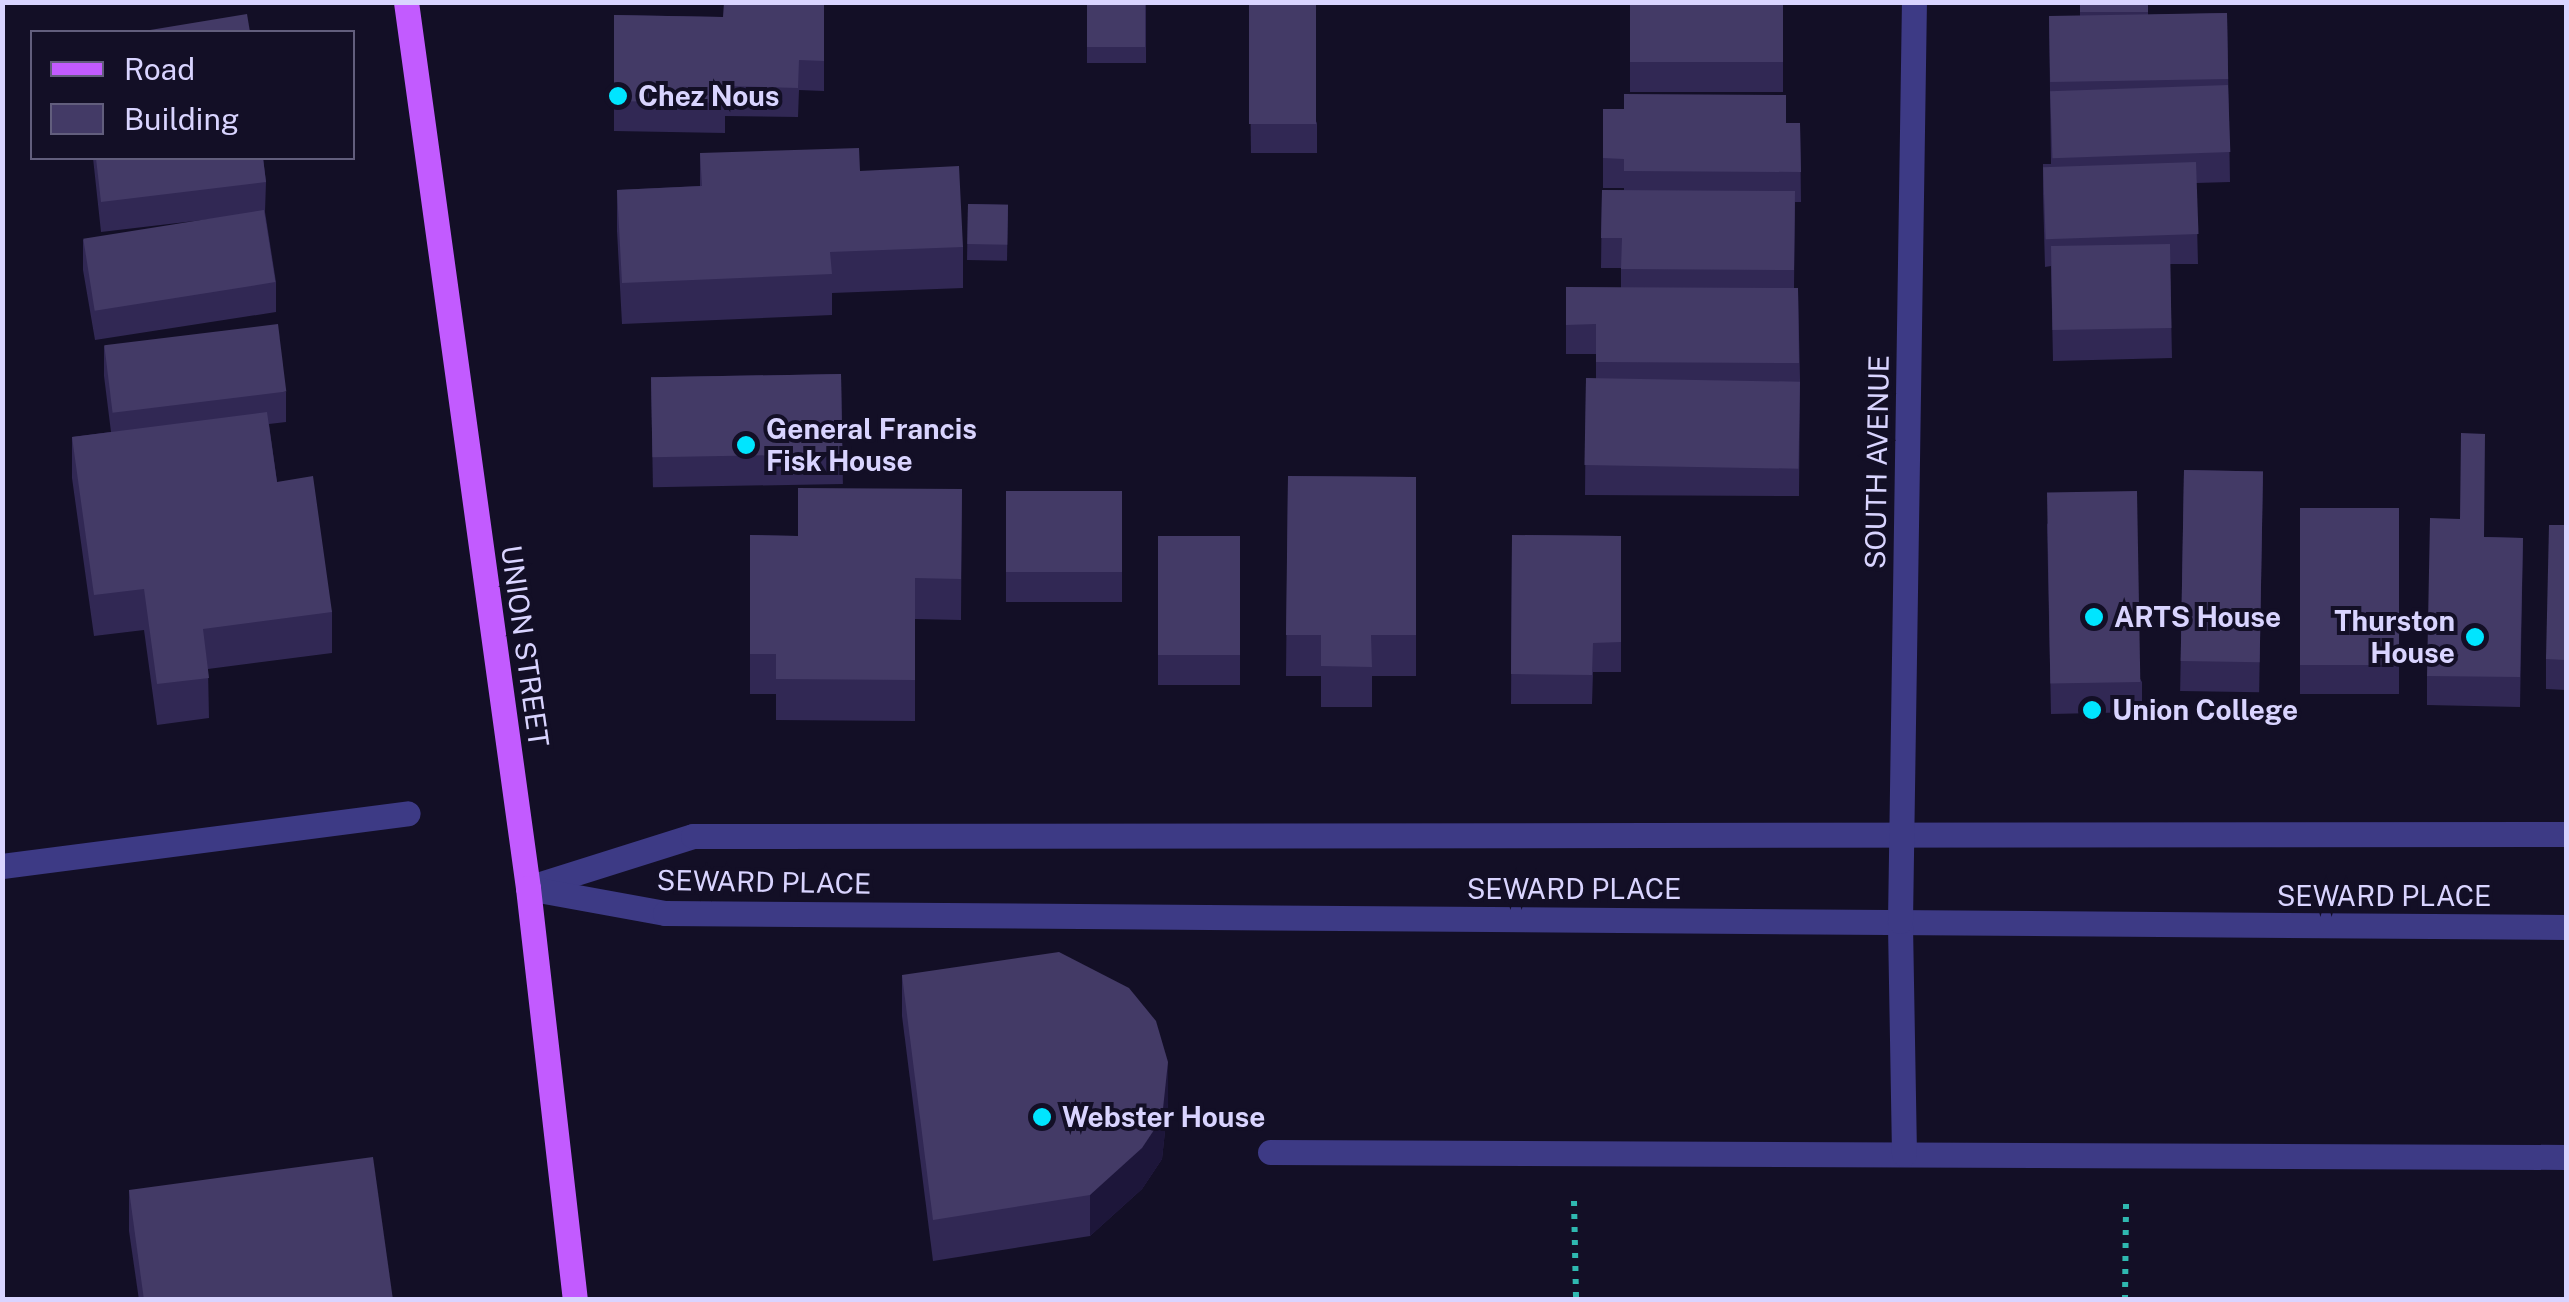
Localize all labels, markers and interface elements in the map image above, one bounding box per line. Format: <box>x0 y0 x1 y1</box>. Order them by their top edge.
legend <box>30 30 355 160</box>
text: Road <box>124 51 195 87</box>
place label: Chez Nous <box>638 79 780 113</box>
marker: Chez Nous <box>607 85 629 107</box>
text: Building <box>124 101 239 137</box>
street label: SOUTH AVENUE <box>1858 355 1896 569</box>
place label: General Francis Fisk House <box>766 412 977 478</box>
marker: General Francis Fisk House <box>735 434 757 456</box>
street label: UNION STREET <box>494 543 556 749</box>
place label: ARTS House <box>2114 600 2281 634</box>
place label: Thurston House <box>2334 604 2455 670</box>
marker: ARTS House <box>2083 606 2105 628</box>
marker: Thurston House <box>2464 626 2486 648</box>
place label: Union College <box>2112 693 2298 727</box>
marker: Union College <box>2081 699 2103 721</box>
street label: SEWARD PLACE <box>656 863 872 901</box>
street label: SEWARD PLACE <box>1467 872 1681 906</box>
street label: SEWARD PLACE <box>2277 879 2491 913</box>
place label: Webster House <box>1062 1100 1265 1134</box>
marker: Webster House <box>1031 1106 1053 1128</box>

